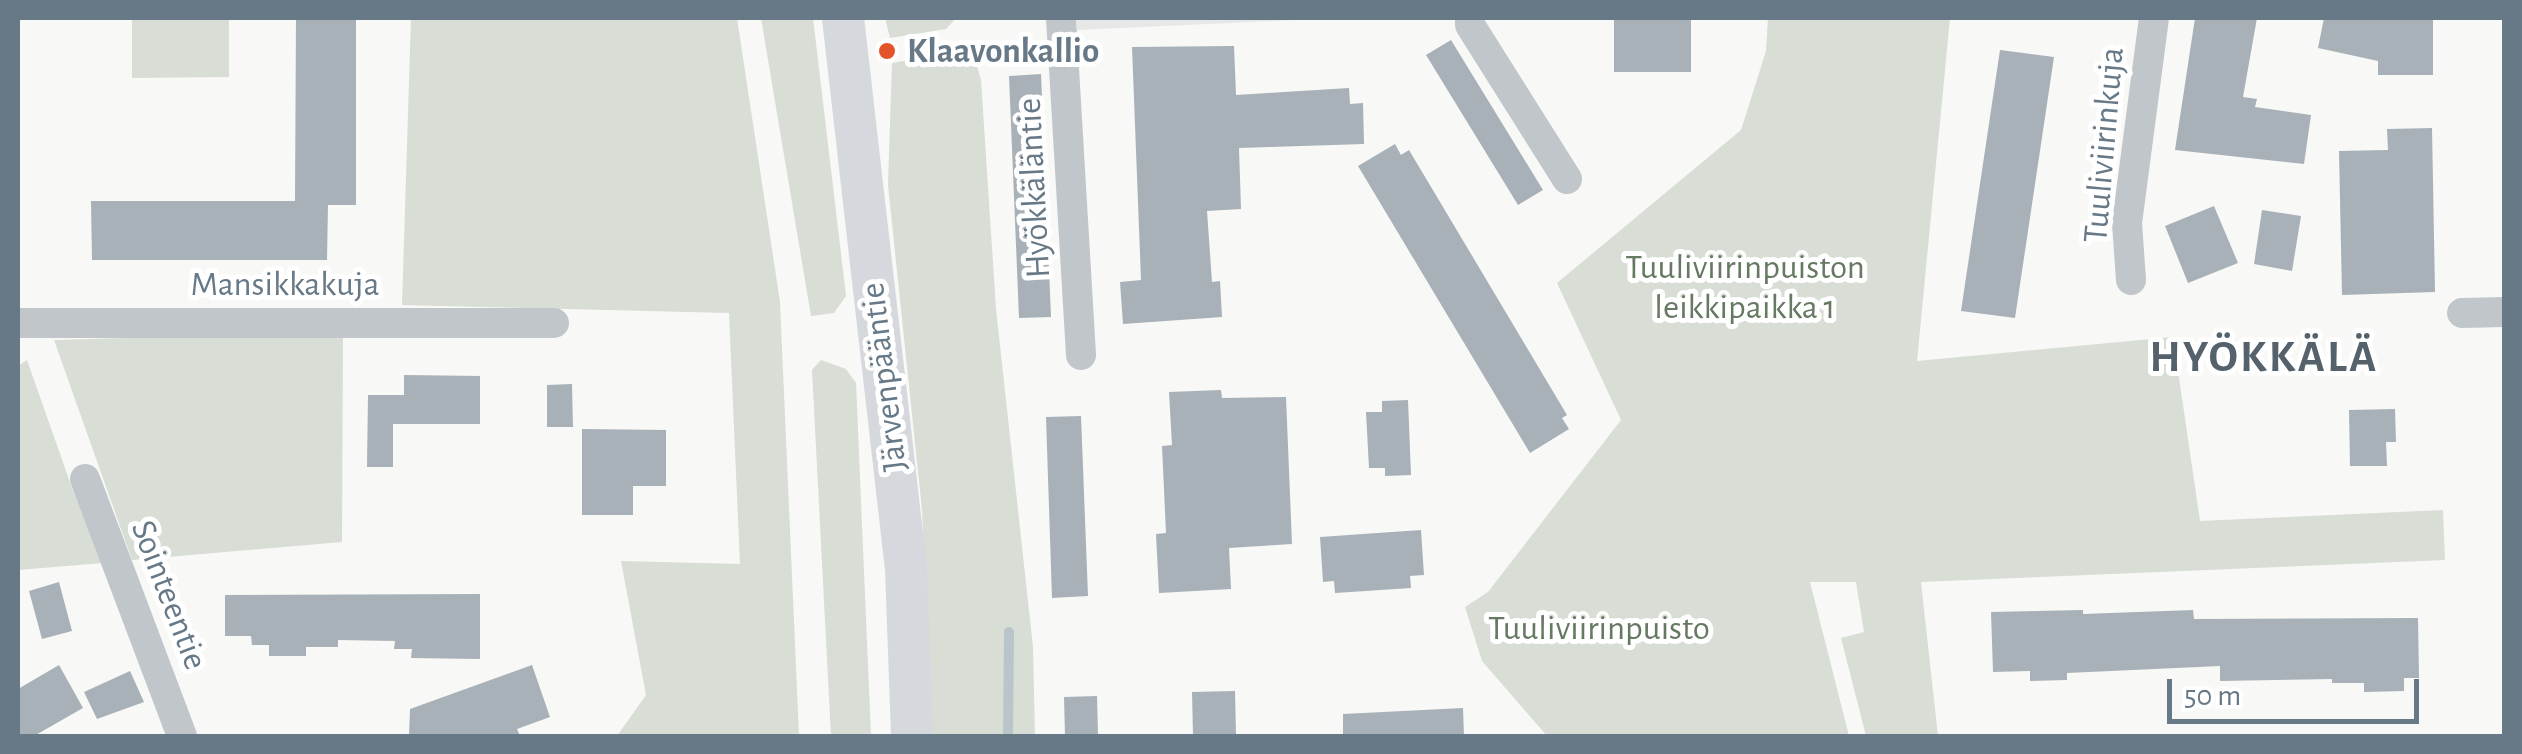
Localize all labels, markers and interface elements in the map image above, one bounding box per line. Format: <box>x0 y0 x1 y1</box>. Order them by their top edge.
place label: Klaavonkallio <box>907 30 1099 72</box>
marker: Klaavonkallio <box>876 40 898 62</box>
street label: Tuuliviirinkuja <box>2075 45 2133 245</box>
street label: Hyökkäläntie <box>1008 97 1060 279</box>
park label: Tuuliviirinpuiston leikkipaikka 1 <box>1625 246 1865 328</box>
street label: Mansikkakuja <box>190 263 380 305</box>
street label: Järvenpääntie <box>852 280 916 474</box>
district label: HYÖKKÄLÄ <box>2149 330 2379 384</box>
street label: Sointeentie <box>121 515 217 675</box>
park label: Tuuliviirinpuisto <box>1488 607 1710 649</box>
scale bar <box>2172 659 2424 721</box>
text: 50 m <box>2184 681 2241 711</box>

